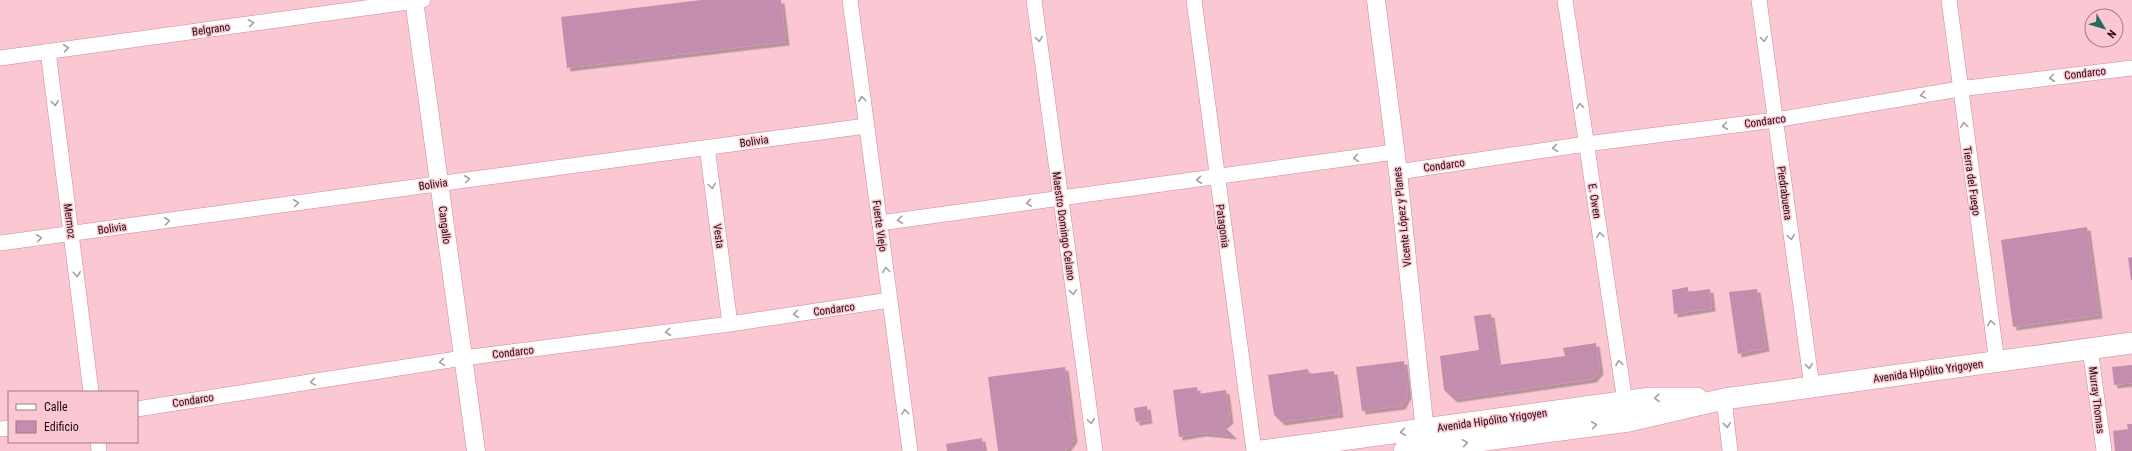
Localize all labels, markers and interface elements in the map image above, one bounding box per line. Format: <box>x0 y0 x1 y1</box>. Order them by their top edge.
north arrow <box>2084 8 2124 48</box>
one-way arrow <box>248 19 254 28</box>
street label: Belgrano <box>191 20 231 39</box>
text: N <box>2104 27 2119 41</box>
one-way arrow <box>1034 36 1043 42</box>
one-way arrow <box>1759 36 1768 42</box>
one-way arrow <box>63 44 69 53</box>
street label: Condarco <box>2064 64 2107 82</box>
one-way arrow <box>2049 73 2055 82</box>
one-way arrow <box>1920 90 1926 99</box>
one-way arrow <box>858 96 867 102</box>
one-way arrow <box>50 100 59 107</box>
one-way arrow <box>1576 103 1585 109</box>
street label: Condarco <box>1744 112 1787 131</box>
one-way arrow <box>1722 121 1728 130</box>
one-way arrow <box>1960 122 1969 128</box>
street label: Bolivia <box>739 133 769 150</box>
one-way arrow <box>1552 143 1558 152</box>
street label: Tierra del Fuego <box>1960 146 1983 217</box>
one-way arrow <box>1353 153 1359 162</box>
street label: Condarco <box>1423 156 1466 175</box>
street label: Piedrabuena <box>1774 165 1795 221</box>
street label: Vicente López y Planes <box>1391 166 1414 268</box>
street label: Maestro Domingo Celano <box>1049 171 1078 282</box>
one-way arrow <box>464 175 470 184</box>
one-way arrow <box>1196 175 1202 184</box>
street label: Bolivia <box>418 176 448 193</box>
one-way arrow <box>707 183 716 189</box>
street label: E. Owen <box>1585 183 1604 219</box>
one-way arrow <box>1026 198 1032 207</box>
one-way arrow <box>293 199 299 208</box>
street label: Fuerte Viejo <box>869 199 890 253</box>
street label: Mermoz <box>61 203 78 240</box>
street label: Patagonia <box>1213 203 1232 249</box>
street label: Cangallo <box>436 205 453 245</box>
one-way arrow <box>897 215 903 224</box>
one-way arrow <box>164 216 171 225</box>
street label: Bolivia <box>97 220 127 237</box>
street label: Vesta <box>710 223 727 249</box>
one-way arrow <box>1596 232 1605 238</box>
one-way arrow <box>36 234 42 243</box>
one-way arrow <box>1786 234 1795 240</box>
one-way arrow <box>882 267 891 273</box>
one-way arrow <box>72 271 81 277</box>
one-way arrow <box>1068 289 1077 295</box>
street label: Condarco <box>813 300 856 319</box>
one-way arrow <box>793 309 800 318</box>
one-way arrow <box>1987 320 1996 326</box>
one-way arrow <box>665 327 671 336</box>
street label: Condarco <box>492 343 535 361</box>
one-way arrow <box>439 357 445 366</box>
street label: Avenida Hipólito Yrigoyen <box>1872 357 1984 386</box>
one-way arrow <box>1615 360 1624 366</box>
one-way arrow <box>1804 362 1813 369</box>
street label: Murray Thomas <box>2086 366 2107 434</box>
one-way arrow <box>310 377 316 385</box>
legend <box>8 391 138 443</box>
street label: Condarco <box>171 391 215 410</box>
one-way arrow <box>1654 393 1660 402</box>
text: Calle <box>44 400 68 414</box>
street label: Avenida Hipólito Yrigoyen <box>1436 406 1548 435</box>
one-way arrow <box>901 409 910 415</box>
one-way arrow <box>1086 418 1095 424</box>
text: Edificio <box>44 420 79 434</box>
one-way arrow <box>1591 421 1597 430</box>
one-way arrow <box>1722 422 1731 428</box>
one-way arrow <box>1400 427 1406 436</box>
one-way arrow <box>1462 439 1468 448</box>

